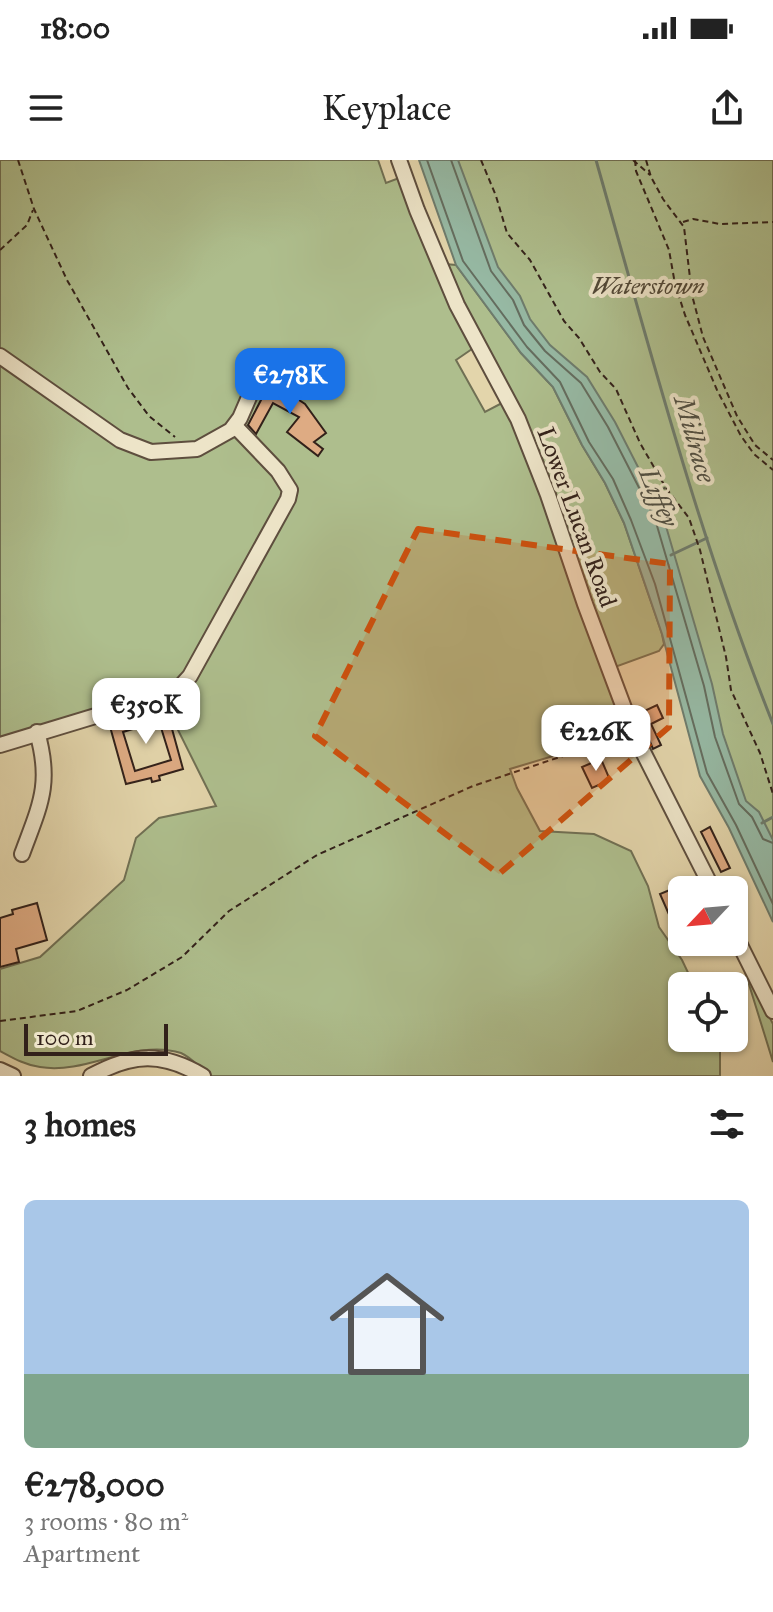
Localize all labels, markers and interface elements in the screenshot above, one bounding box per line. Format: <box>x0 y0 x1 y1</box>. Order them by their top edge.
text: 18:00 <box>40 10 110 46</box>
icon: menu <box>24 86 68 130</box>
text: Keyplace <box>322 86 451 130</box>
icon: share <box>705 86 749 130</box>
park label: Waterstown <box>591 271 705 301</box>
pin: €278K <box>234 348 346 416</box>
text: €278K <box>253 358 327 390</box>
water label: Millrace <box>667 389 723 487</box>
street label: Lower Lucan Road <box>530 423 624 611</box>
water label: Liffey <box>630 462 686 533</box>
pin: €350K <box>90 678 202 746</box>
text: €350K <box>110 688 182 720</box>
pin: €226K <box>540 705 652 773</box>
text: €226K <box>559 715 633 747</box>
north arrow <box>668 876 748 956</box>
map controls <box>668 876 748 1052</box>
button: locate <box>668 972 748 1052</box>
scale bar <box>24 1020 168 1056</box>
text: 100 m <box>36 1024 93 1051</box>
icon: filters <box>705 1102 749 1146</box>
text: 3 homes <box>24 1104 136 1145</box>
icon: home <box>315 1252 459 1396</box>
text: €278,000 <box>24 1464 165 1505</box>
text: 3 rooms · 80 m² <box>24 1505 188 1537</box>
text: Apartment <box>24 1537 140 1569</box>

